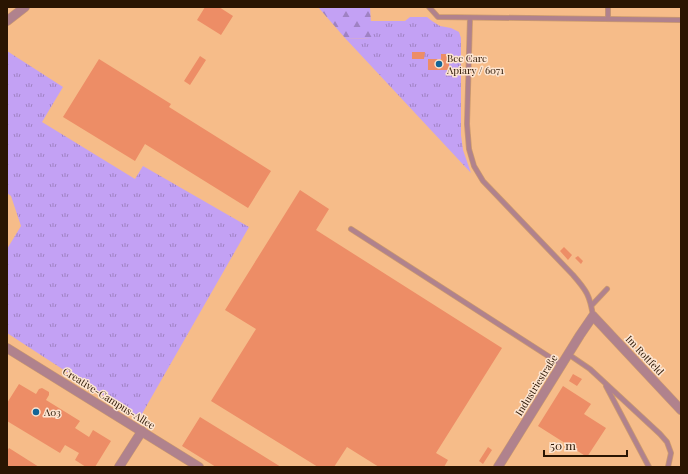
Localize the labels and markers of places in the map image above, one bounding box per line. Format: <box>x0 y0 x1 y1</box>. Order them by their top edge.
place label: Bee Care Apiary / 6071 <box>446 51 504 77</box>
marker: Bee Care Apiary / 6071 <box>434 59 444 69</box>
place label: A03 <box>43 405 61 419</box>
marker: A03 <box>31 407 41 417</box>

